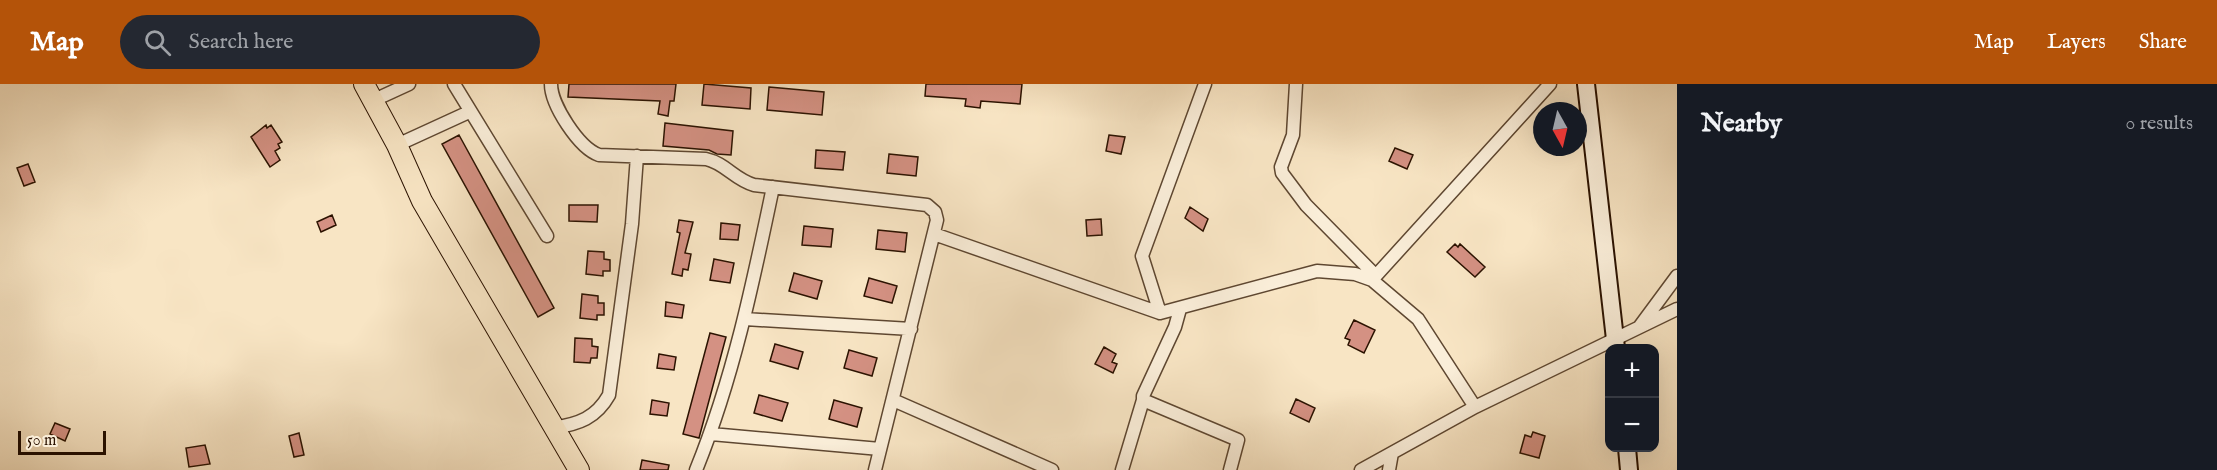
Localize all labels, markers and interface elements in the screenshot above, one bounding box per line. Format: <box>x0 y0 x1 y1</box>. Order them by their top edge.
search box <box>120 15 540 69</box>
text: Map <box>30 25 84 60</box>
icon: search <box>141 26 174 59</box>
text: Search here <box>189 28 293 56</box>
text: Map <box>1974 29 2014 56</box>
text: Layers <box>2047 29 2106 56</box>
text: Share <box>2139 29 2187 56</box>
north arrow <box>1533 102 1587 156</box>
text: Nearby <box>1701 107 1782 140</box>
text: 0 results <box>2126 111 2193 136</box>
map controls <box>1605 344 1659 452</box>
button: + <box>1605 344 1659 398</box>
button: − <box>1605 398 1659 452</box>
scale bar <box>18 428 106 456</box>
text: 50 m <box>27 431 56 451</box>

